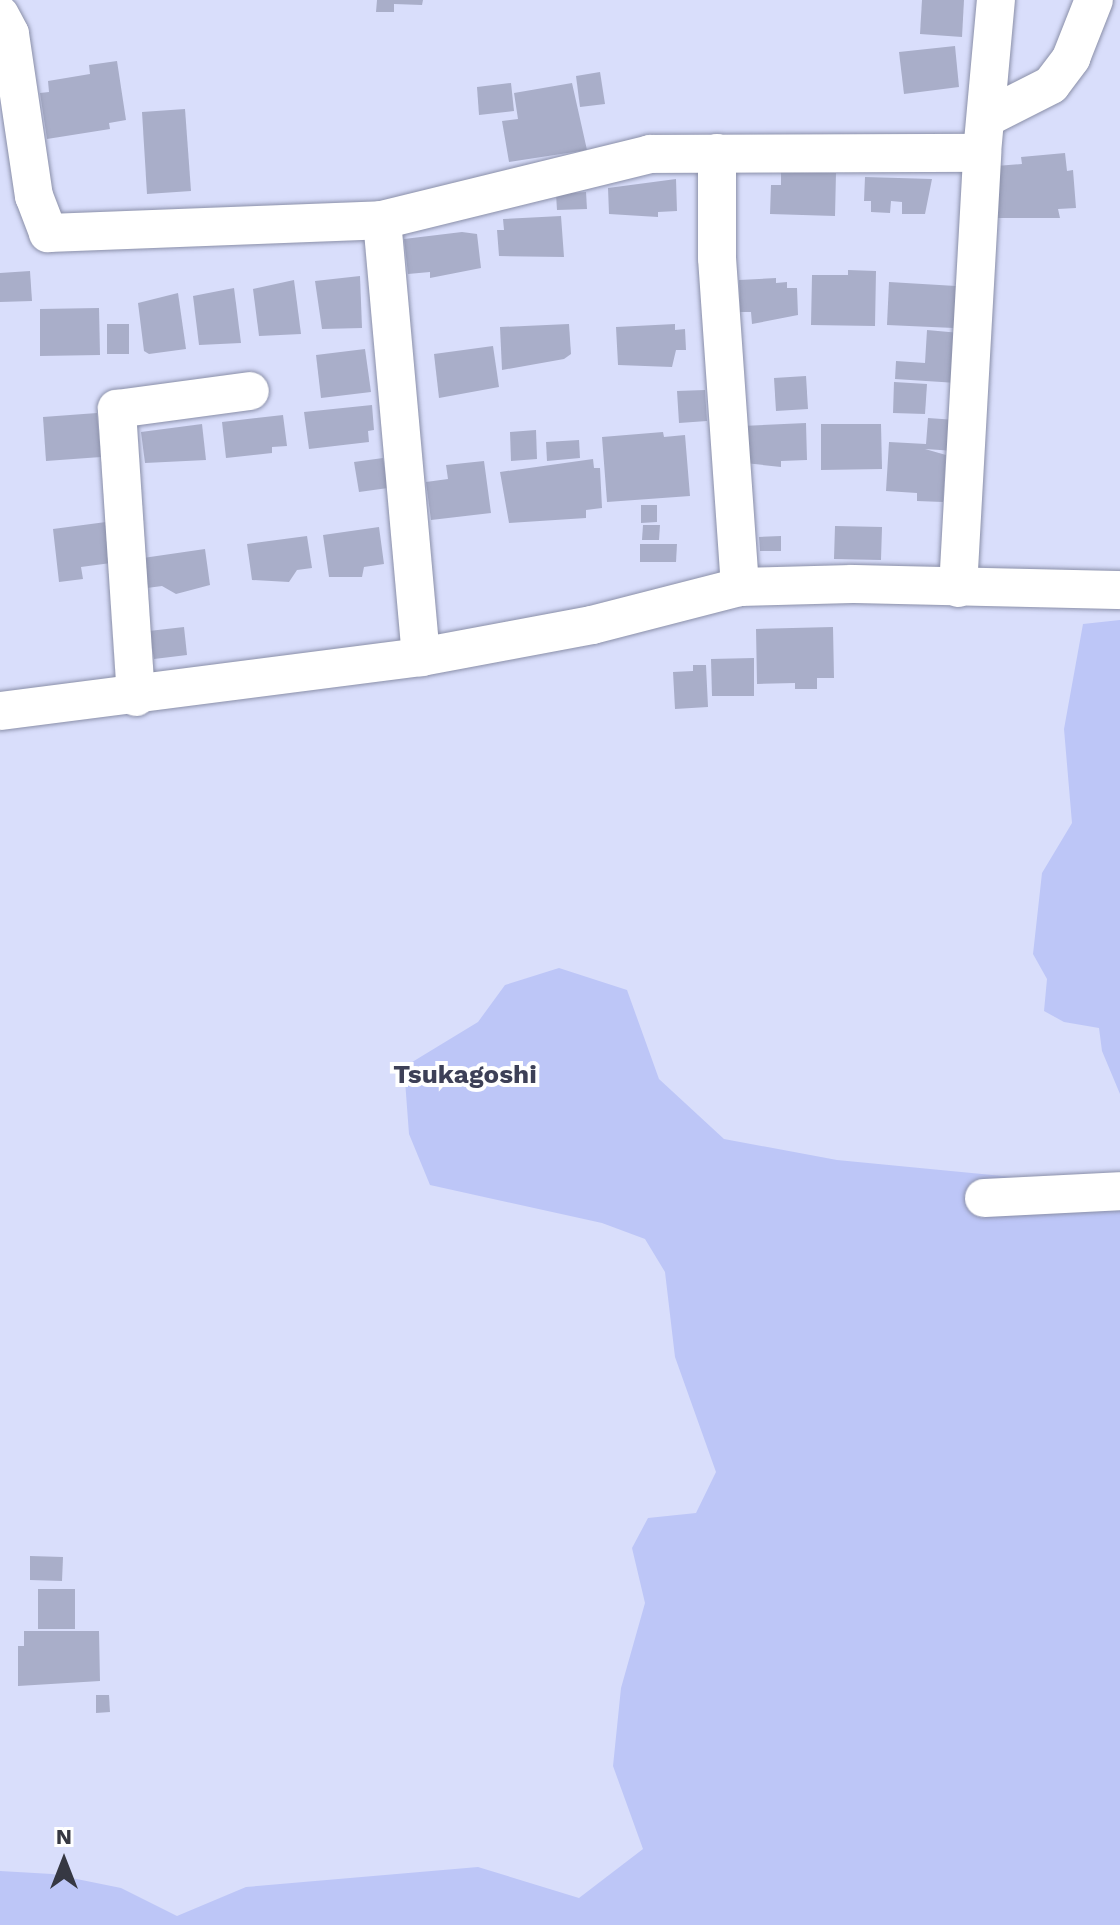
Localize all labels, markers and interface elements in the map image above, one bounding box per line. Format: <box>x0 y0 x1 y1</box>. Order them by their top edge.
district label: Tsukagoshi <box>393 1059 537 1091</box>
north arrow <box>24 1821 104 1901</box>
text: N <box>56 1824 72 1849</box>

